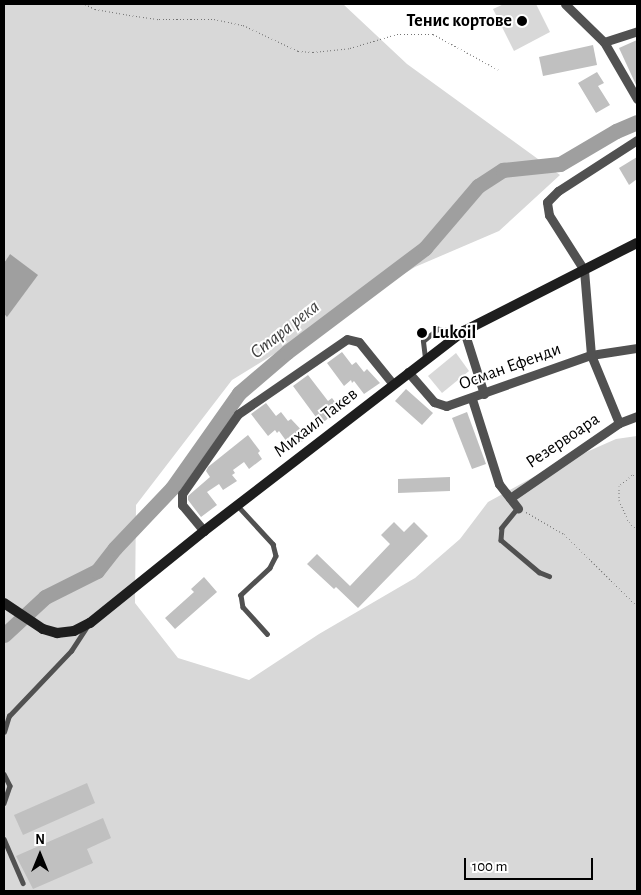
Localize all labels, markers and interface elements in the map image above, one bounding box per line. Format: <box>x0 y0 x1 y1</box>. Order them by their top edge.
place label: Тенис кортове <box>406 10 512 32</box>
marker: Тенис кортове <box>516 15 528 27</box>
water label: Стара река <box>246 296 324 364</box>
place label: Lukoil <box>432 322 476 344</box>
marker: Lukoil <box>416 327 428 339</box>
street label: Осман Ефенди <box>456 339 564 395</box>
street label: Михаил Такев <box>270 384 362 462</box>
street label: Резервоара <box>522 409 604 473</box>
north arrow <box>15 830 65 880</box>
text: N <box>35 833 45 847</box>
scale bar <box>466 848 595 880</box>
text: 100 m <box>472 859 507 874</box>

